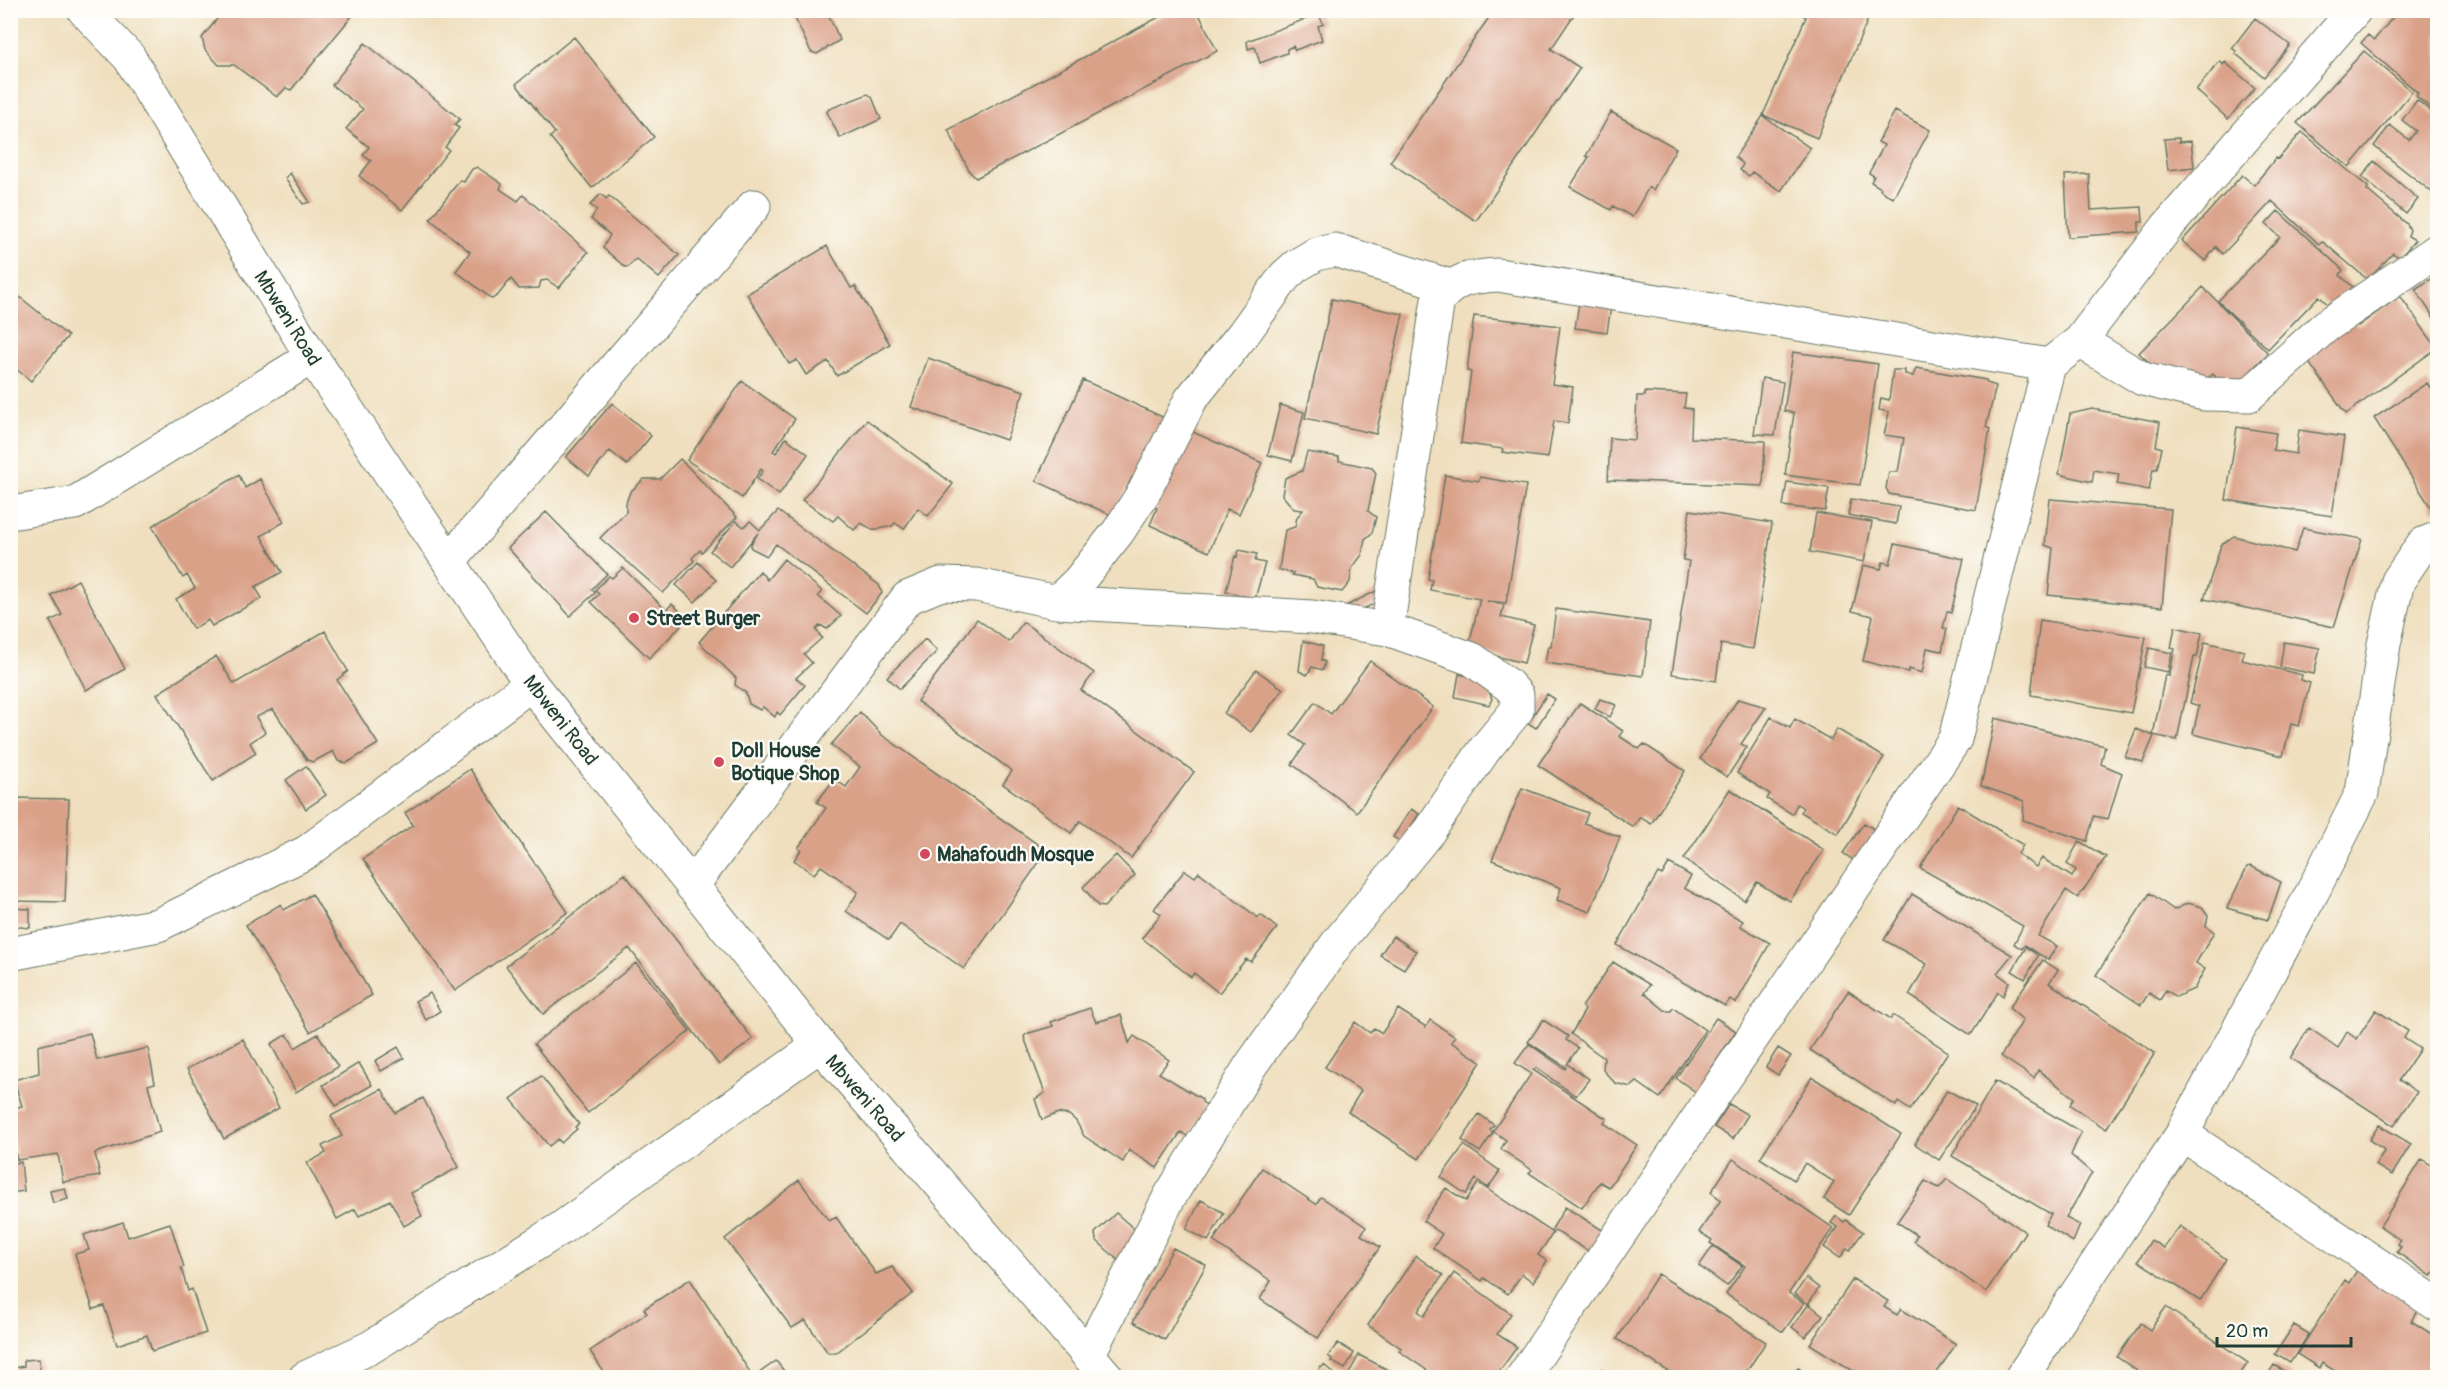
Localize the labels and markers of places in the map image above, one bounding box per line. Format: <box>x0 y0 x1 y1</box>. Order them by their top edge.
place label: Street Burger <box>646 606 761 631</box>
marker: Street Burger <box>627 611 641 625</box>
place label: Doll House Botique Shop <box>731 738 840 786</box>
marker: Doll House Botique Shop <box>712 755 726 769</box>
place label: Mahafoudh Mosque <box>937 842 1095 867</box>
marker: Mahafoudh Mosque <box>918 847 932 861</box>

